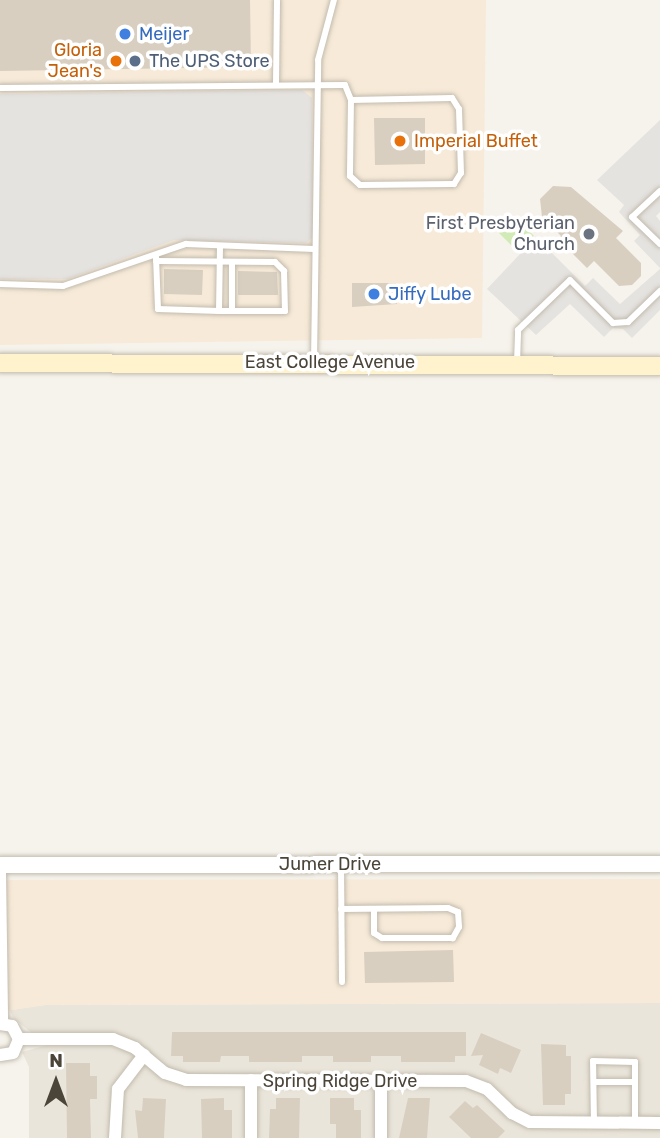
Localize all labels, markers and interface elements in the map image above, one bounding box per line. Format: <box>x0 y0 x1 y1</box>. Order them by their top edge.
place label: Meijer <box>139 23 189 45</box>
marker: Meijer <box>117 26 133 42</box>
place label: Gloria Jean's <box>47 40 102 82</box>
place label: The UPS Store <box>149 50 270 72</box>
marker: Gloria Jean's <box>108 53 124 69</box>
marker: The UPS Store <box>127 53 143 69</box>
place label: Imperial Buffet <box>414 130 538 152</box>
marker: Imperial Buffet <box>392 133 408 149</box>
place label: First Presbyterian Church <box>426 213 575 256</box>
marker: First Presbyterian Church <box>581 226 597 242</box>
place label: Jiffy Lube <box>388 283 472 305</box>
marker: Jiffy Lube <box>366 286 382 302</box>
street label: East College Avenue <box>245 351 415 373</box>
street label: Jumer Drive <box>279 853 381 875</box>
north arrow <box>21 1047 91 1117</box>
text: N <box>49 1049 63 1072</box>
street label: Spring Ridge Drive <box>263 1070 417 1092</box>

